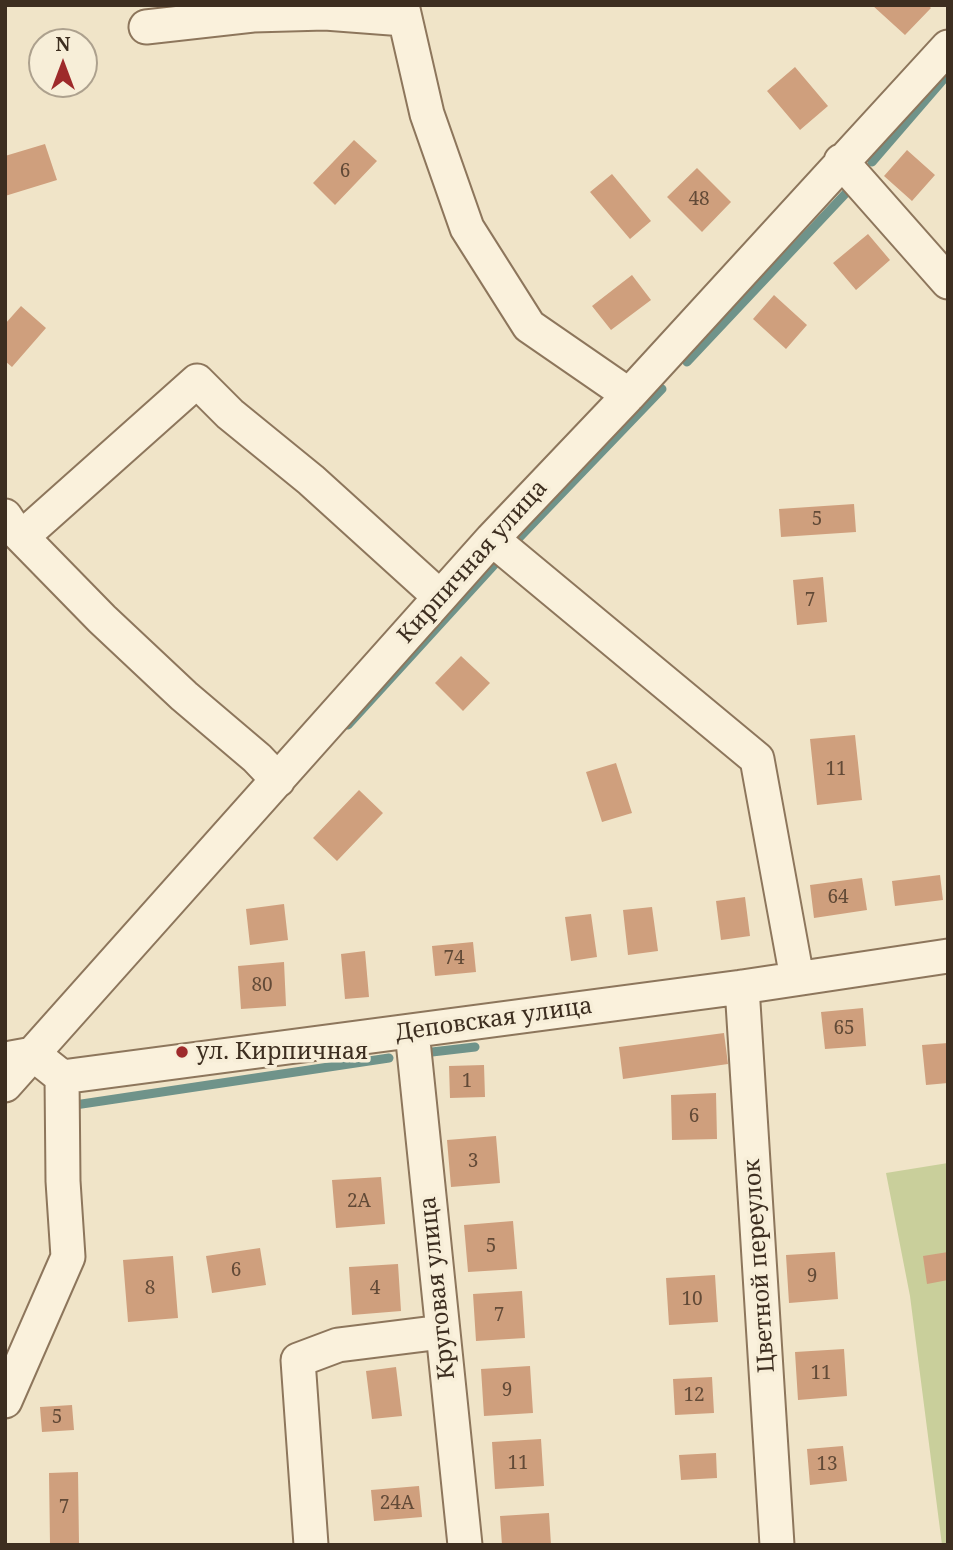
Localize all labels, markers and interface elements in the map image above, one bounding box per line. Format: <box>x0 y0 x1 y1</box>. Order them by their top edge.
north arrow <box>28 28 98 98</box>
text: N <box>56 31 70 57</box>
house number: 6 <box>340 161 350 183</box>
house number: 48 <box>688 189 710 211</box>
street label: Кирпичная улица <box>392 475 554 649</box>
house number: 5 <box>812 509 822 531</box>
house number: 7 <box>805 590 815 612</box>
house number: 11 <box>825 759 847 781</box>
house number: 64 <box>827 887 849 909</box>
house number: 74 <box>443 948 465 970</box>
house number: 80 <box>251 975 273 997</box>
street label: Деповская улица <box>394 993 594 1047</box>
house number: 65 <box>833 1018 855 1040</box>
place label: ул. Кирпичная <box>196 1038 368 1066</box>
marker: ул. Кирпичная <box>174 1044 190 1060</box>
house number: 1 <box>462 1071 472 1093</box>
house number: 6 <box>689 1106 699 1128</box>
house number: 3 <box>468 1151 478 1173</box>
street label: Цветной переулок <box>739 1158 781 1374</box>
house number: 2А <box>347 1191 371 1213</box>
street label: Круговая улица <box>415 1195 461 1381</box>
house number: 5 <box>486 1236 496 1258</box>
house number: 6 <box>231 1260 241 1282</box>
house number: 9 <box>807 1266 817 1288</box>
house number: 8 <box>145 1278 155 1300</box>
house number: 4 <box>370 1278 380 1300</box>
house number: 10 <box>681 1289 703 1311</box>
house number: 7 <box>494 1305 504 1327</box>
house number: 11 <box>810 1363 832 1385</box>
house number: 9 <box>502 1380 512 1402</box>
house number: 12 <box>683 1385 705 1407</box>
house number: 5 <box>52 1407 62 1429</box>
house number: 11 <box>507 1453 529 1475</box>
house number: 13 <box>816 1454 838 1476</box>
house number: 24А <box>380 1493 414 1515</box>
house number: 7 <box>59 1497 69 1519</box>

